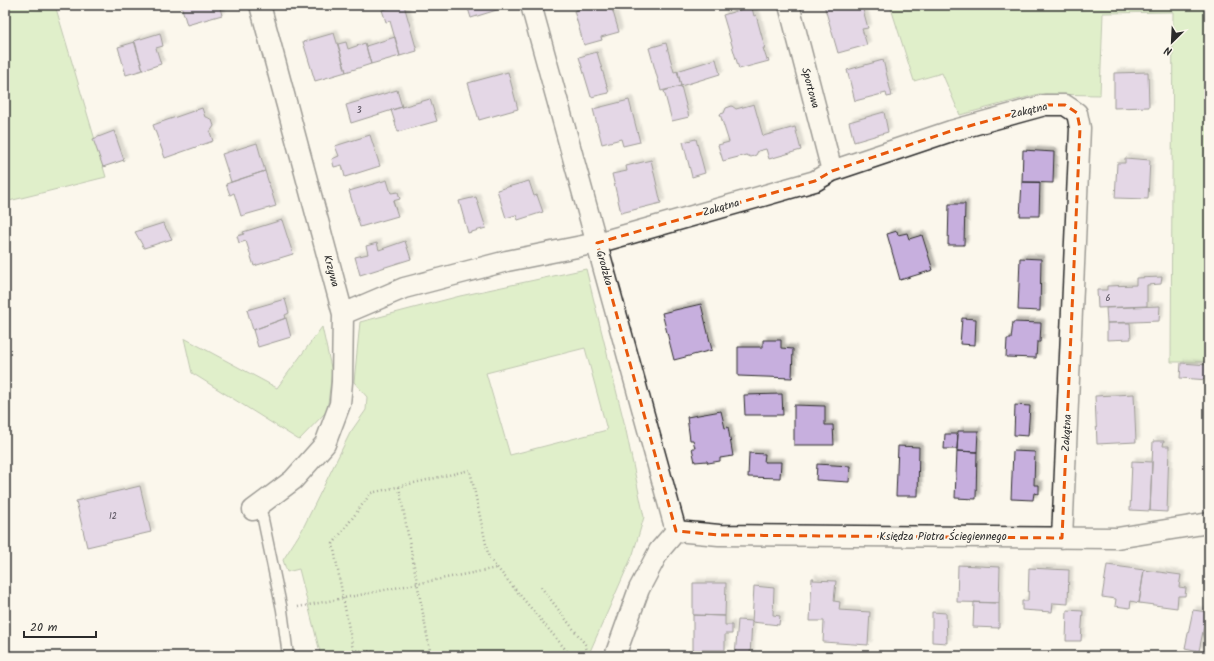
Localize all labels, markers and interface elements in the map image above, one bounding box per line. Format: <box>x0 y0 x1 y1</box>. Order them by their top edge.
north arrow <box>1152 22 1192 62</box>
text: N <box>1161 41 1175 60</box>
street label: Sportowa <box>796 66 824 110</box>
street label: Zakątna <box>1009 98 1049 124</box>
house number: 3 <box>356 103 362 118</box>
street label: Zakątna <box>700 194 742 222</box>
street label: Grodzka <box>591 248 617 288</box>
street label: Krzywa <box>318 253 344 289</box>
house number: 6 <box>1105 291 1111 306</box>
street label: Zakątna <box>1057 414 1077 452</box>
house number: 12 <box>109 509 117 524</box>
street label: Księdza Piotra Ściegiennego <box>879 528 1007 546</box>
scale bar <box>24 613 96 639</box>
text: 20 m <box>30 618 58 637</box>

